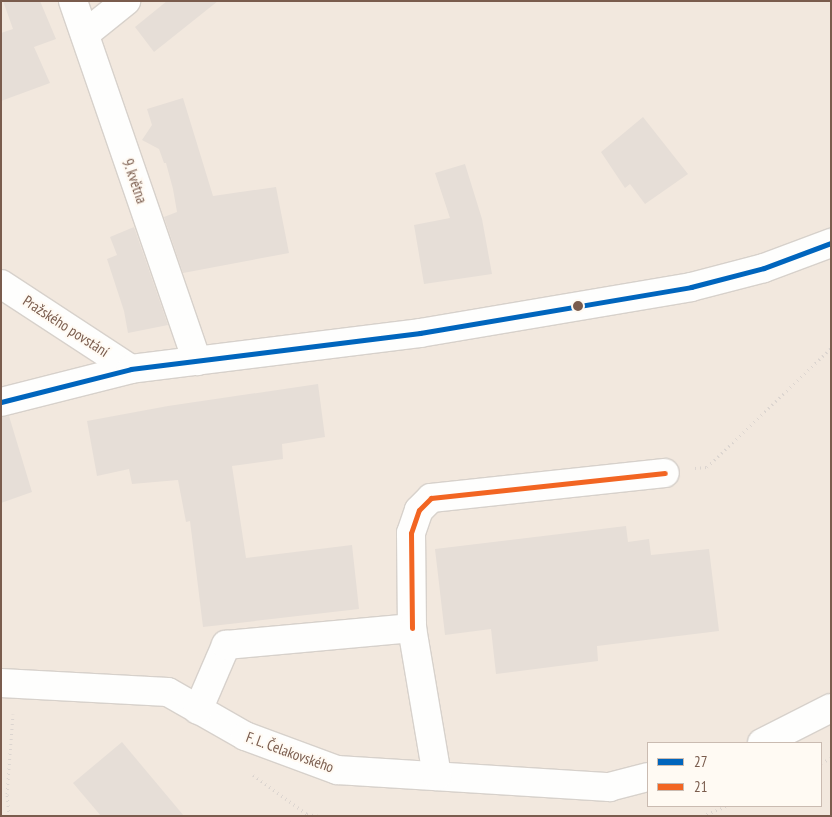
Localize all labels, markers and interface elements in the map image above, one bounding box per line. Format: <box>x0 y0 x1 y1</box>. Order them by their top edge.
street label: 9. května <box>119 156 151 206</box>
street label: Pražského povstání <box>20 292 112 360</box>
unlabelled marker <box>573 301 583 311</box>
street label: F. L. Čelakovského <box>243 727 337 777</box>
legend <box>647 742 822 807</box>
text: 27 <box>694 752 708 771</box>
text: 21 <box>694 777 708 796</box>

